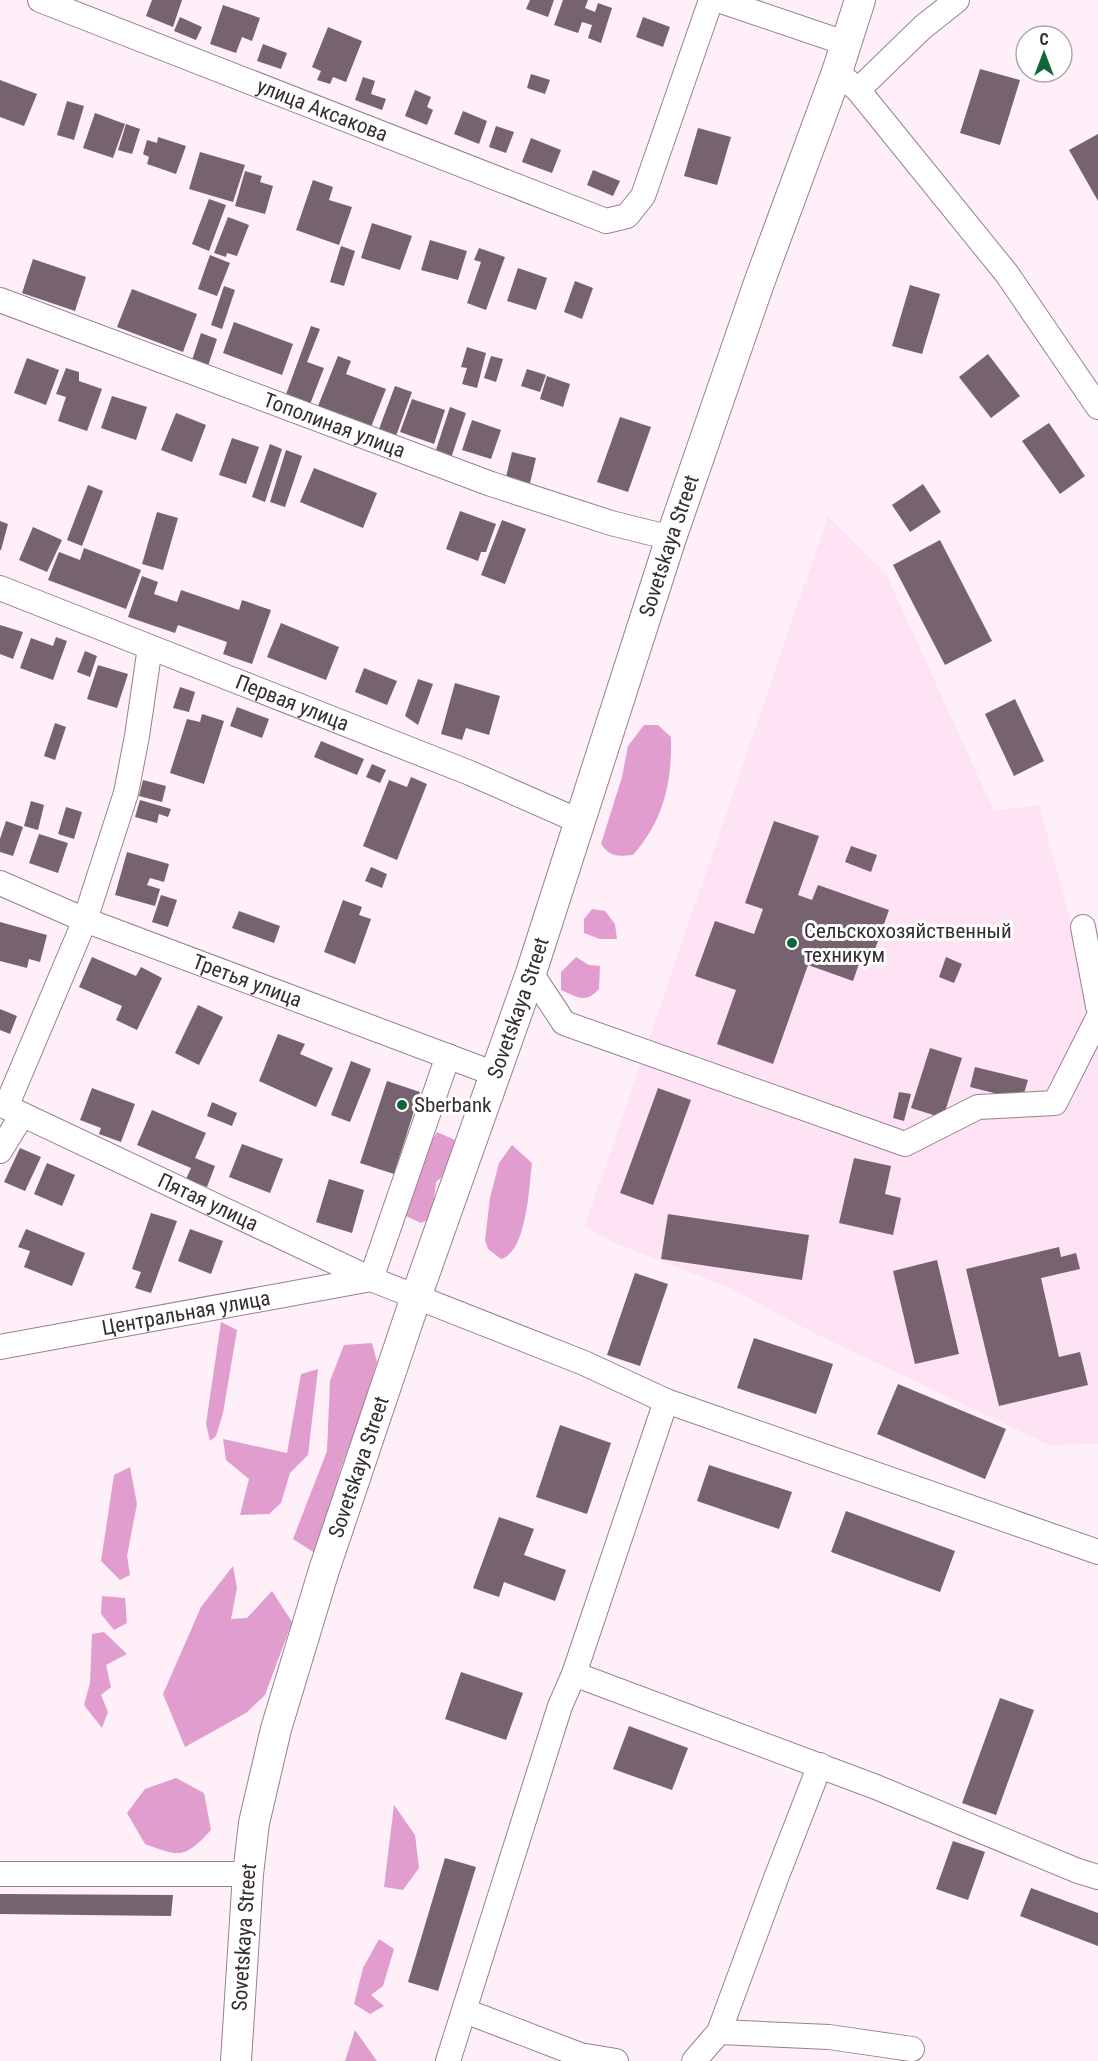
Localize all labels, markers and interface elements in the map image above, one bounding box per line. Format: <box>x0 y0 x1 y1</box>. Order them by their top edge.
north arrow <box>1014 24 1074 84</box>
text: С <box>1039 30 1049 49</box>
street label: улица Аксакова <box>253 74 391 147</box>
street label: Тополиная улица <box>260 388 409 463</box>
street label: Sovetskaya Street <box>634 472 704 620</box>
street label: Первая улица <box>232 670 352 736</box>
place label: Сельскохозяйственный техникум <box>804 919 1012 967</box>
street label: Sovetskaya Street <box>482 934 554 1082</box>
marker: Сельскохозяйственный техникум <box>785 936 799 950</box>
street label: Третья улица <box>189 950 305 1012</box>
place label: Sberbank <box>414 1093 492 1117</box>
marker: Sberbank <box>395 1098 409 1112</box>
street label: Пятая улица <box>154 1168 262 1236</box>
street label: Центральная улица <box>100 1286 272 1340</box>
street label: Sovetskaya Street <box>324 1393 394 1541</box>
street label: Sovetskaya Street <box>227 1862 261 2012</box>

